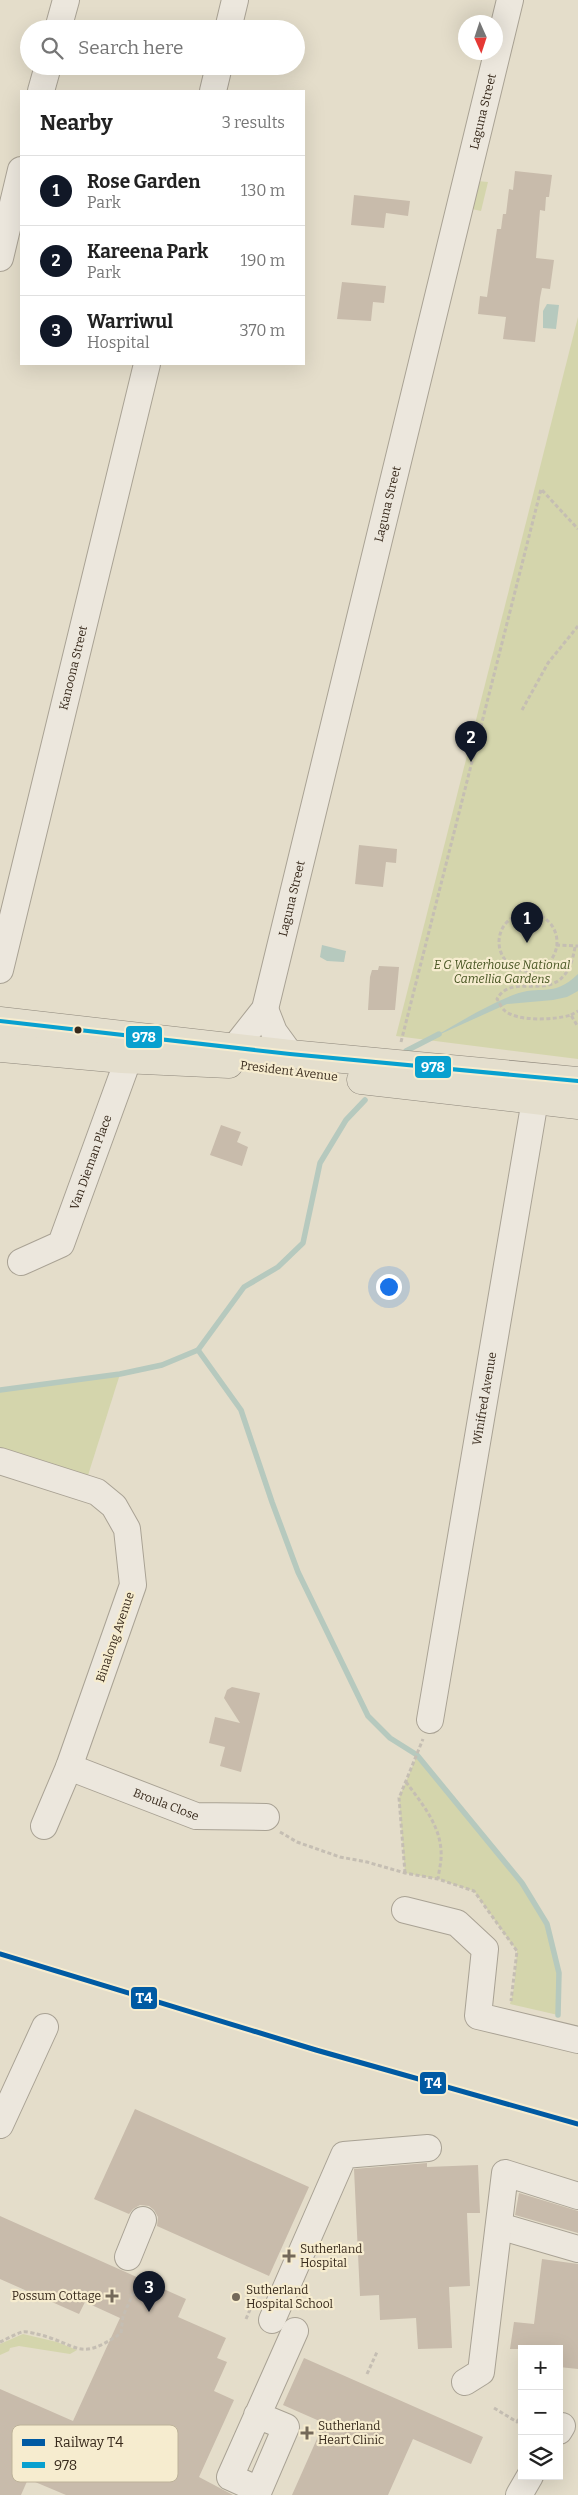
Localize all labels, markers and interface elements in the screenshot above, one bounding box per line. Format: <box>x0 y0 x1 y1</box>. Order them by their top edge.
north arrow <box>458 15 503 60</box>
search box <box>20 20 305 75</box>
icon: search <box>38 34 66 62</box>
text: Search here <box>78 36 183 59</box>
street label: Laguna Street <box>467 71 499 151</box>
text: Nearby <box>40 110 113 136</box>
text: 3 results <box>222 113 285 132</box>
text: Rose Garden <box>87 170 200 193</box>
text: 1 <box>53 181 59 200</box>
text: 130 m <box>241 181 285 200</box>
text: Park <box>87 193 121 212</box>
text: Kareena Park <box>87 240 208 263</box>
text: 2 <box>51 251 61 270</box>
text: 190 m <box>240 251 285 270</box>
text: Park <box>87 263 121 282</box>
text: Warriwul <box>87 310 173 333</box>
text: 3 <box>51 321 61 340</box>
text: 370 m <box>239 321 285 340</box>
text: Hospital <box>87 333 150 352</box>
street label: Laguna Street <box>372 464 404 544</box>
street label: Kanoona Street <box>56 623 90 711</box>
pin: 2 <box>455 721 487 762</box>
street label: Laguna Street <box>276 859 308 938</box>
pin: 1 <box>511 902 543 943</box>
park label: E G Waterhouse National Camellia Gardens <box>434 958 570 986</box>
unlabelled marker <box>73 1025 83 1035</box>
line badge: 978 <box>125 1025 163 1049</box>
text: 978 <box>132 1029 156 1046</box>
line badge: 978 <box>414 1055 452 1079</box>
street label: President Avenue <box>239 1058 339 1084</box>
text: 978 <box>421 1059 445 1076</box>
street label: Van Dieman Place <box>67 1113 114 1211</box>
your location <box>376 1274 402 1300</box>
street label: Winifred Avenue <box>470 1351 499 1446</box>
street label: Binalong Avenue <box>93 1590 137 1684</box>
street label: Broula Close <box>131 1785 201 1823</box>
line badge: T4 <box>130 1986 158 2010</box>
text: T4 <box>135 1990 153 2007</box>
line badge: T4 <box>419 2071 447 2095</box>
text: T4 <box>424 2075 442 2092</box>
place label: Sutherland Hospital <box>300 2242 362 2270</box>
marker: Sutherland Hospital <box>282 2249 296 2263</box>
pin: 3 <box>133 2271 165 2312</box>
place label: Sutherland Hospital School <box>246 2283 334 2311</box>
place label: Possum Cottage <box>12 2289 101 2303</box>
marker: Possum Cottage <box>105 2289 119 2303</box>
marker: Sutherland Hospital School <box>230 2291 242 2303</box>
map controls <box>518 2345 563 2480</box>
button: + <box>518 2345 563 2390</box>
button: − <box>518 2390 563 2435</box>
place label: Sutherland Heart Clinic <box>318 2419 384 2447</box>
legend <box>12 2425 178 2482</box>
marker: Sutherland Heart Clinic <box>300 2426 314 2440</box>
text: Railway T4 <box>54 2434 123 2451</box>
button: layers <box>518 2435 563 2480</box>
text: 978 <box>54 2457 77 2474</box>

